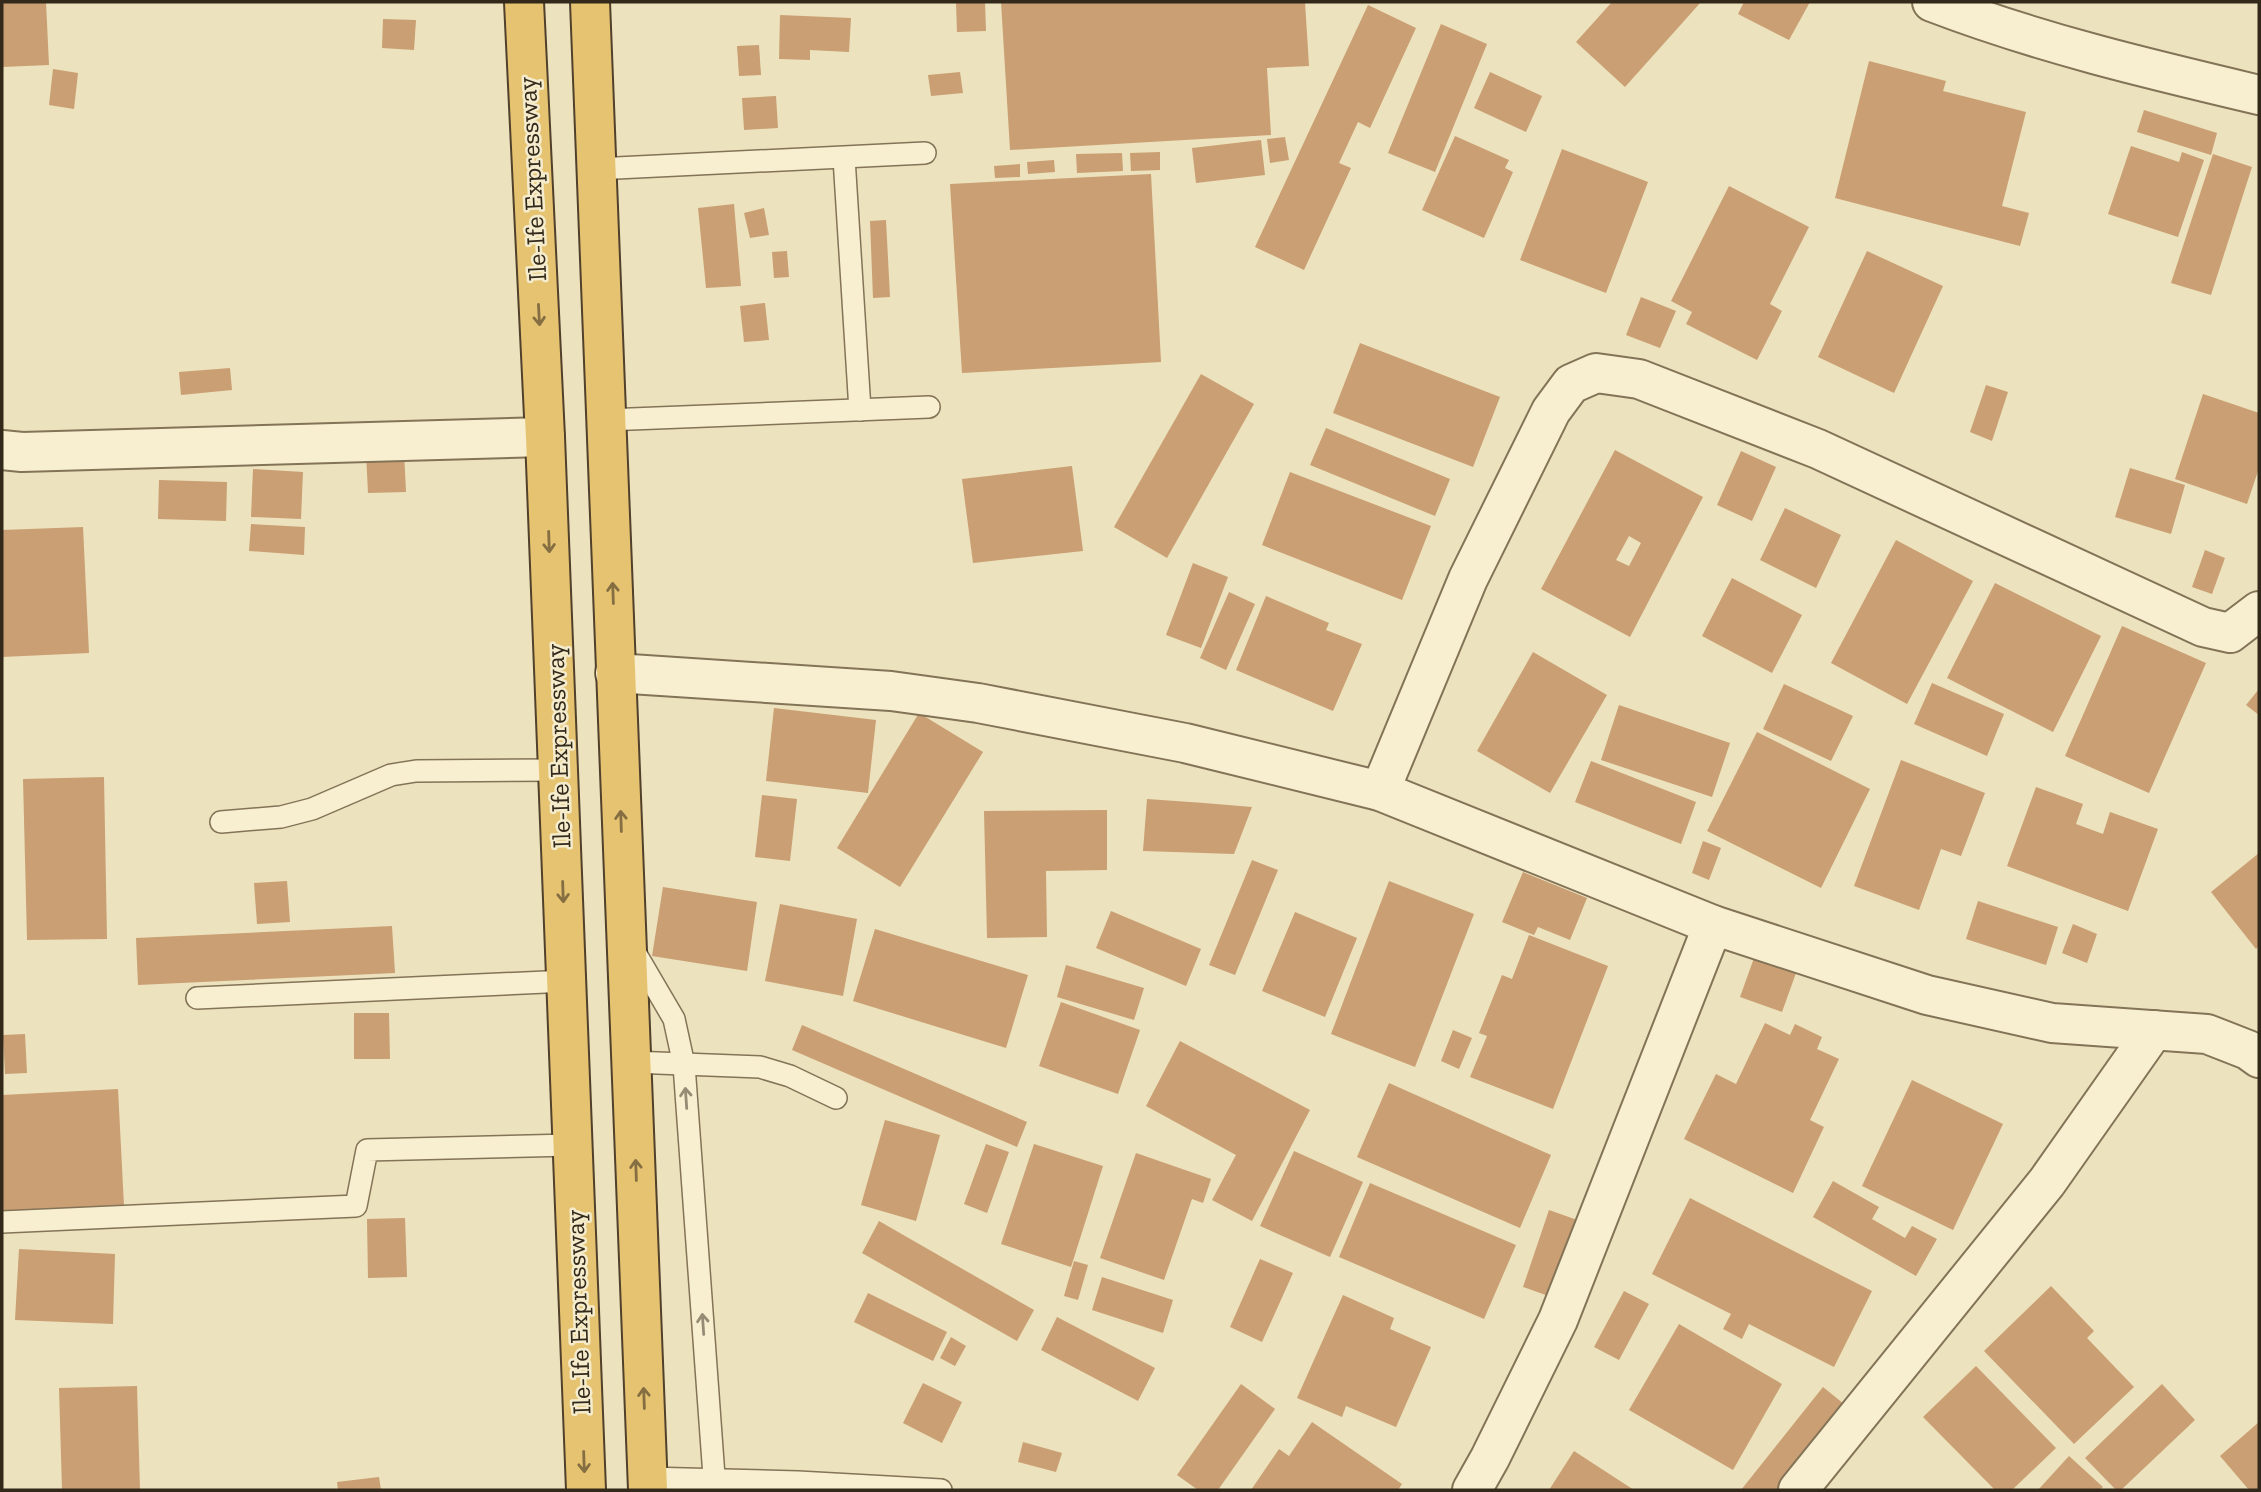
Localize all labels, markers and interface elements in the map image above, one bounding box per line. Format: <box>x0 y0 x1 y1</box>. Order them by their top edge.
street label: Ile-Ife Expressway <box>511 75 553 282</box>
one-way arrow <box>533 303 546 325</box>
one-way arrow <box>543 530 556 553</box>
one-way arrow <box>606 582 619 605</box>
street label: Ile-Ife Expressway <box>538 643 578 849</box>
one-way arrow <box>615 809 628 832</box>
one-way arrow <box>557 880 570 903</box>
one-way arrow <box>679 1087 692 1109</box>
one-way arrow <box>629 1159 642 1182</box>
street label: Ile-Ife Expressway <box>558 1209 598 1415</box>
one-way arrow <box>696 1314 709 1336</box>
one-way arrow <box>638 1386 651 1409</box>
one-way arrow <box>578 1450 591 1473</box>

